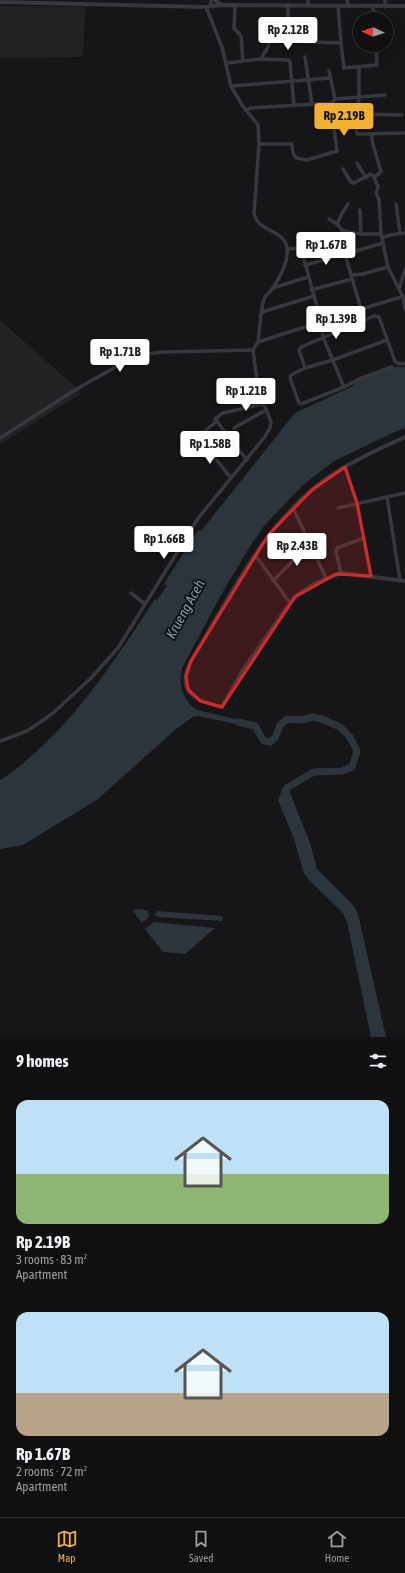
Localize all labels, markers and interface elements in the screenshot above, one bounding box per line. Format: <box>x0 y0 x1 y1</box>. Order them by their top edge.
north arrow <box>353 12 393 52</box>
map controls <box>353 12 393 52</box>
pin: Rp 2.12B <box>247 17 329 51</box>
text: Rp 2.12B <box>267 22 309 37</box>
pin: Rp 2.19B <box>303 103 385 137</box>
text: Rp 2.19B <box>323 108 365 123</box>
pin: Rp 1.67B <box>285 232 367 266</box>
text: Rp 1.67B <box>305 237 347 252</box>
pin: Rp 1.39B <box>295 306 377 340</box>
text: Rp 1.39B <box>315 311 357 326</box>
pin: Rp 1.71B <box>79 339 161 373</box>
text: Rp 1.71B <box>99 344 141 359</box>
pin: Rp 1.21B <box>205 378 287 412</box>
text: Rp 1.21B <box>225 383 267 398</box>
pin: Rp 1.58B <box>169 431 251 465</box>
text: Rp 1.58B <box>189 436 231 451</box>
pin: Rp 1.66B <box>123 526 205 560</box>
text: Rp 1.66B <box>143 531 185 546</box>
pin: Rp 2.43B <box>256 533 338 567</box>
text: Rp 2.43B <box>276 538 318 553</box>
water label: Krueng Aceh <box>162 577 208 641</box>
icon: filters <box>367 1050 389 1072</box>
text: 9 homes <box>16 1051 69 1071</box>
icon: home <box>167 1126 239 1198</box>
text: Rp 2.19B <box>16 1232 70 1252</box>
text: 3 rooms · 83 m² <box>16 1252 87 1267</box>
text: Apartment <box>16 1267 67 1282</box>
icon: home <box>167 1338 239 1410</box>
text: Rp 1.67B <box>16 1444 70 1464</box>
text: 2 rooms · 72 m² <box>16 1464 87 1479</box>
text: Apartment <box>16 1479 67 1494</box>
tab: Map <box>56 1528 78 1564</box>
tab: Saved <box>189 1528 213 1564</box>
tab: Home <box>325 1528 349 1564</box>

